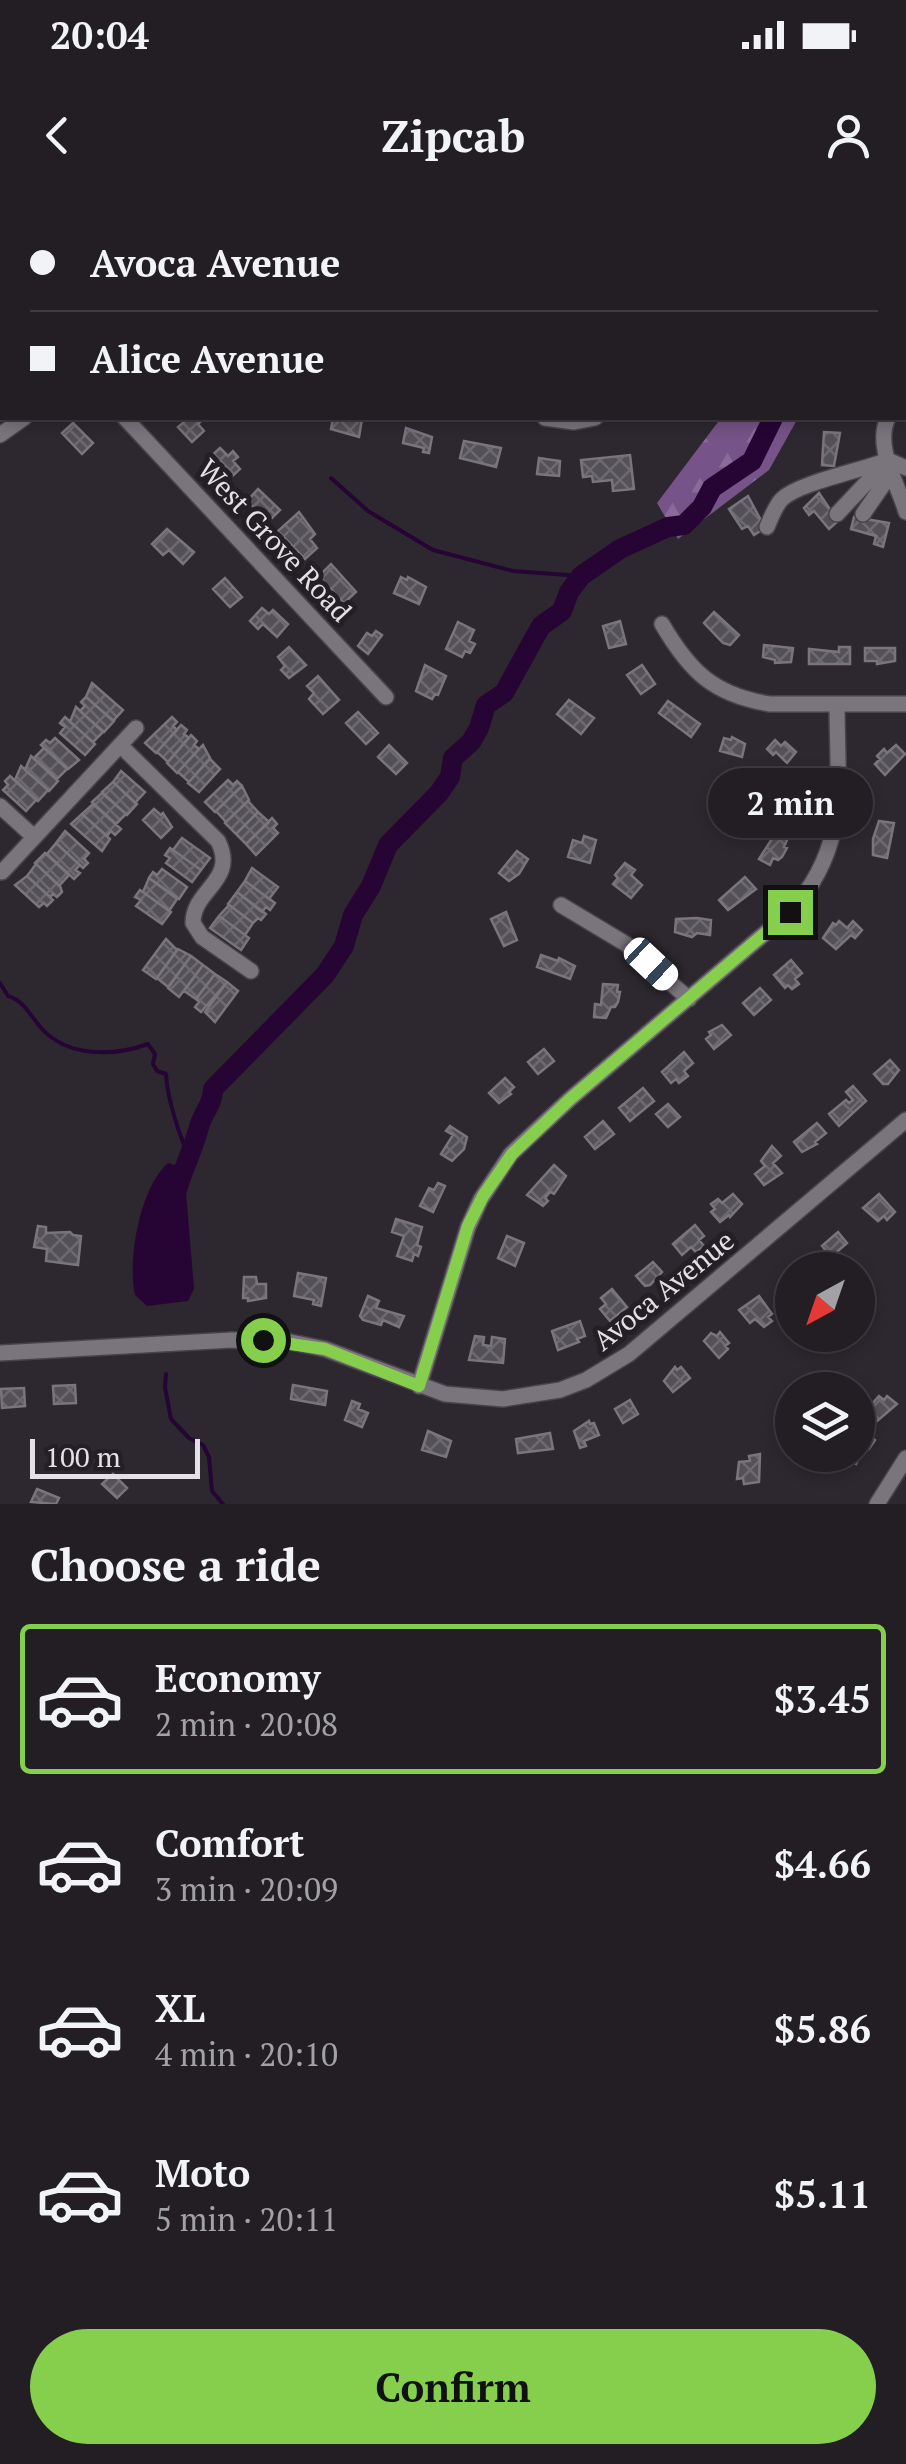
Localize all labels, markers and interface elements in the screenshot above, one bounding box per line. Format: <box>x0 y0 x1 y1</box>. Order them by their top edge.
text: 20:04 <box>50 10 149 60</box>
text: Zipcab <box>381 105 525 165</box>
icon: back <box>30 108 85 163</box>
icon: person <box>821 108 876 163</box>
text: Avoca Avenue <box>90 238 340 288</box>
text: Alice Avenue <box>90 334 325 384</box>
street label: West Grove Road <box>190 451 360 629</box>
callout: 2 min <box>708 767 872 837</box>
text: 2 min <box>747 782 834 824</box>
route end <box>768 890 813 935</box>
car <box>619 933 683 995</box>
street label: Avoca Avenue <box>585 1222 741 1358</box>
north arrow <box>775 1252 875 1352</box>
map controls <box>775 1252 875 1472</box>
route start <box>241 1318 286 1363</box>
button: layers <box>775 1372 875 1472</box>
scale bar <box>30 1434 200 1478</box>
text: 100 m <box>45 1438 121 1475</box>
text: Choose a ride <box>30 1534 321 1594</box>
text: Economy <box>155 1653 321 1703</box>
icon: car <box>35 1654 125 1744</box>
text: $3.45 <box>774 1674 871 1724</box>
text: 2 min · 20:08 <box>155 1703 338 1745</box>
text: Comfort <box>155 1818 304 1868</box>
icon: car <box>35 1819 125 1909</box>
text: $4.66 <box>774 1839 871 1889</box>
text: 3 min · 20:09 <box>155 1868 338 1910</box>
text: XL <box>155 1983 205 2033</box>
icon: car <box>35 1984 125 2074</box>
text: $5.86 <box>774 2004 871 2054</box>
text: 4 min · 20:10 <box>155 2033 338 2075</box>
text: Moto <box>155 2148 250 2198</box>
icon: car <box>35 2149 125 2239</box>
text: $5.11 <box>774 2169 871 2219</box>
text: 5 min · 20:11 <box>155 2198 338 2240</box>
button: Confirm <box>30 2329 876 2444</box>

